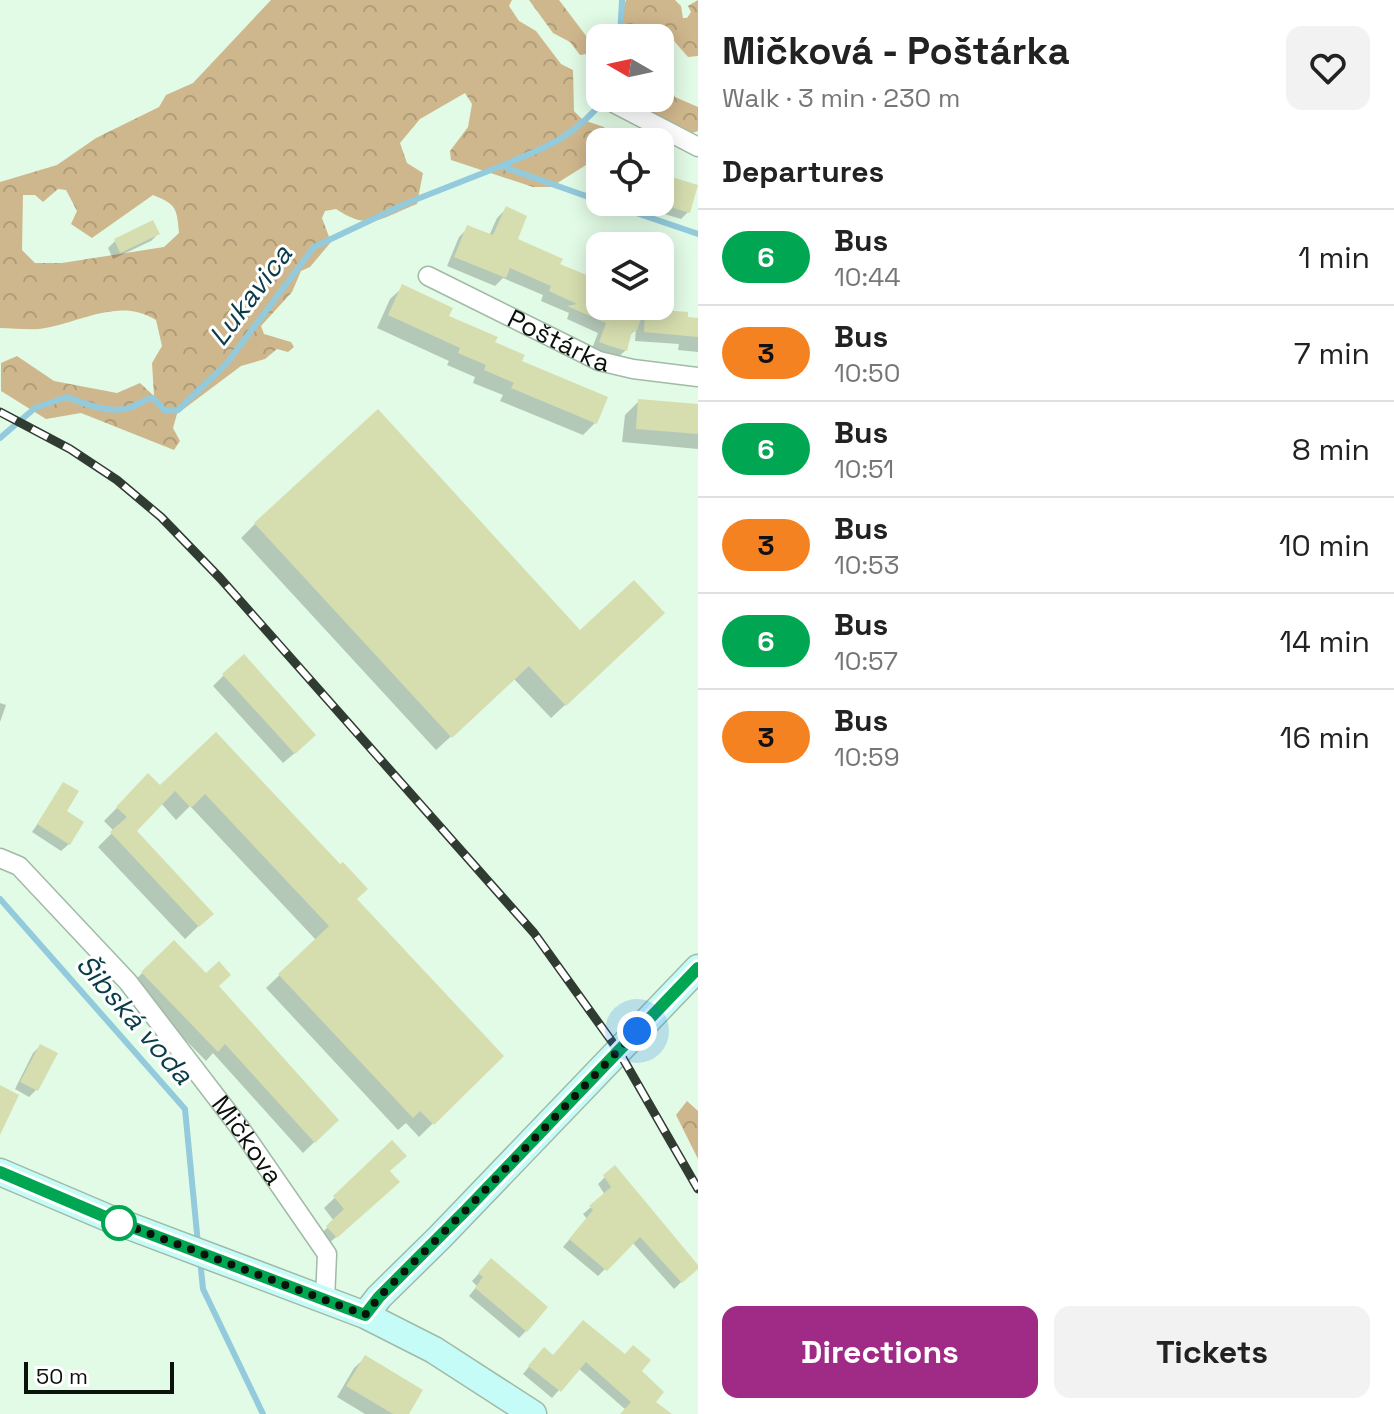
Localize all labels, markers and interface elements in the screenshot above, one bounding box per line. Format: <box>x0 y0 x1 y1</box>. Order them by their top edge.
north arrow <box>586 24 674 112</box>
map controls <box>586 24 674 320</box>
button: heart <box>1286 26 1370 110</box>
text: Mičková - Poštárka <box>722 27 1070 75</box>
text: Walk · 3 min · 230 m <box>722 81 960 115</box>
button: locate <box>586 128 674 216</box>
text: Departures <box>722 152 884 191</box>
text: Bus <box>834 221 888 260</box>
button: layers <box>586 232 674 320</box>
water label: Lukavica <box>200 237 300 353</box>
text: 1 min <box>1298 238 1370 277</box>
text: 6 <box>757 239 775 275</box>
text: 10:44 <box>834 260 901 294</box>
street label: Poštárka <box>502 301 613 380</box>
text: Bus <box>834 317 888 356</box>
text: 7 min <box>1294 334 1370 373</box>
text: 3 <box>757 335 775 371</box>
text: 10:50 <box>834 356 900 390</box>
text: Bus <box>834 413 888 452</box>
text: 8 min <box>1292 430 1370 469</box>
text: 6 <box>757 431 775 467</box>
text: 10:51 <box>834 452 894 486</box>
text: Bus <box>834 509 888 548</box>
text: 10 min <box>1279 526 1370 565</box>
text: 3 <box>757 527 775 563</box>
text: 10:53 <box>834 548 899 582</box>
text: Bus <box>834 605 888 644</box>
text: 14 min <box>1279 622 1370 661</box>
text: 6 <box>757 623 775 659</box>
text: 10:57 <box>834 644 898 678</box>
text: Bus <box>834 701 888 740</box>
text: 16 min <box>1280 718 1370 757</box>
text: 3 <box>757 719 775 755</box>
text: 10:59 <box>834 740 900 774</box>
water label: Šibská voda <box>69 947 202 1092</box>
your location <box>617 1011 657 1051</box>
street label: Mičkova <box>204 1089 291 1191</box>
unlabelled marker <box>102 1206 136 1240</box>
button: Directions <box>722 1306 1038 1398</box>
button: Tickets <box>1054 1306 1370 1398</box>
scale bar <box>24 1358 174 1394</box>
text: 50 m <box>36 1362 88 1390</box>

